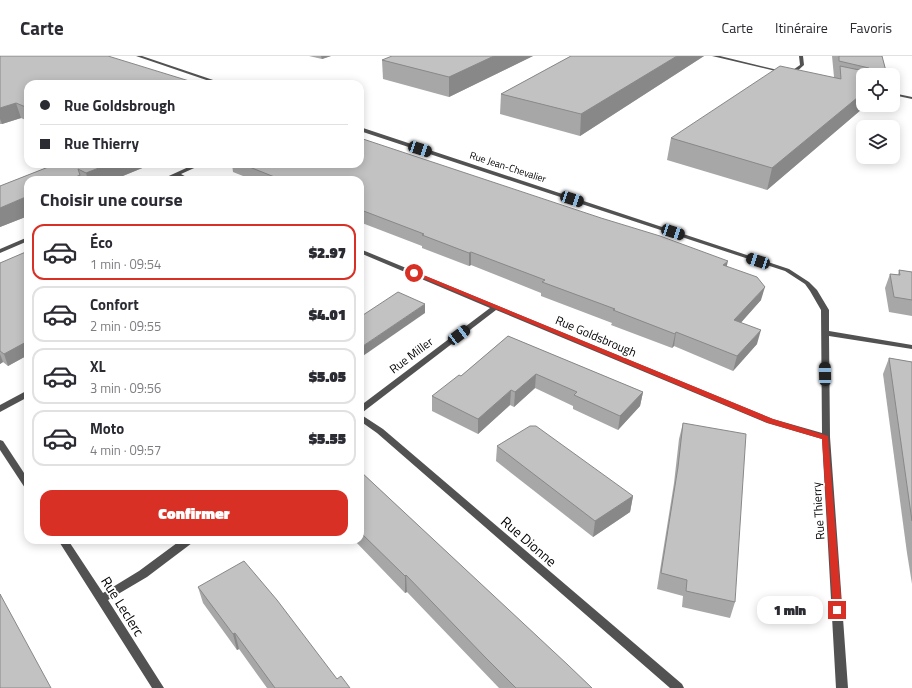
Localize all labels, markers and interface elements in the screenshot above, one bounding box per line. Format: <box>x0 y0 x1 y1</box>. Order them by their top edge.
text: Carte <box>20 13 64 42</box>
text: Carte <box>722 17 753 38</box>
text: Itinéraire <box>775 17 828 38</box>
text: Favoris <box>850 17 892 38</box>
map controls <box>856 68 900 164</box>
button: locate <box>856 68 900 112</box>
text: Rue Goldsbrough <box>64 94 175 117</box>
button: layers <box>856 120 900 164</box>
text: Rue Thierry <box>64 132 139 155</box>
car <box>407 140 433 158</box>
street label: Rue Jean-Chevalier <box>468 148 549 187</box>
text: Choisir une course <box>40 186 183 213</box>
car <box>559 190 585 208</box>
car <box>660 223 686 241</box>
text: Éco <box>90 231 113 254</box>
icon: car <box>42 234 78 270</box>
text: $2.97 <box>309 241 346 264</box>
car <box>745 252 771 270</box>
text: 1 min · 09:54 <box>90 254 161 274</box>
route start <box>405 264 423 282</box>
text: Confort <box>90 293 139 316</box>
icon: car <box>42 296 78 332</box>
text: $4.01 <box>309 303 346 326</box>
street label: Rue Goldsbrough <box>552 310 640 362</box>
text: 2 min · 09:55 <box>90 316 161 336</box>
car <box>446 323 472 347</box>
street label: Rue Miller <box>385 332 437 378</box>
text: XL <box>90 355 106 378</box>
icon: car <box>42 358 78 394</box>
car <box>819 362 831 386</box>
text: $5.05 <box>309 365 346 388</box>
text: 3 min · 09:56 <box>90 378 161 398</box>
text: Moto <box>90 417 124 440</box>
icon: car <box>42 420 78 456</box>
text: $5.55 <box>309 427 346 450</box>
text: 4 min · 09:57 <box>90 440 161 460</box>
street label: Rue Thierry <box>806 481 829 541</box>
button: Confirmer <box>40 490 348 536</box>
street label: Rue Dionne <box>497 511 561 571</box>
street label: Rue Leclerc <box>96 572 150 640</box>
callout: 1 min <box>757 596 823 624</box>
text: 1 min <box>774 600 806 620</box>
route end <box>828 601 846 619</box>

